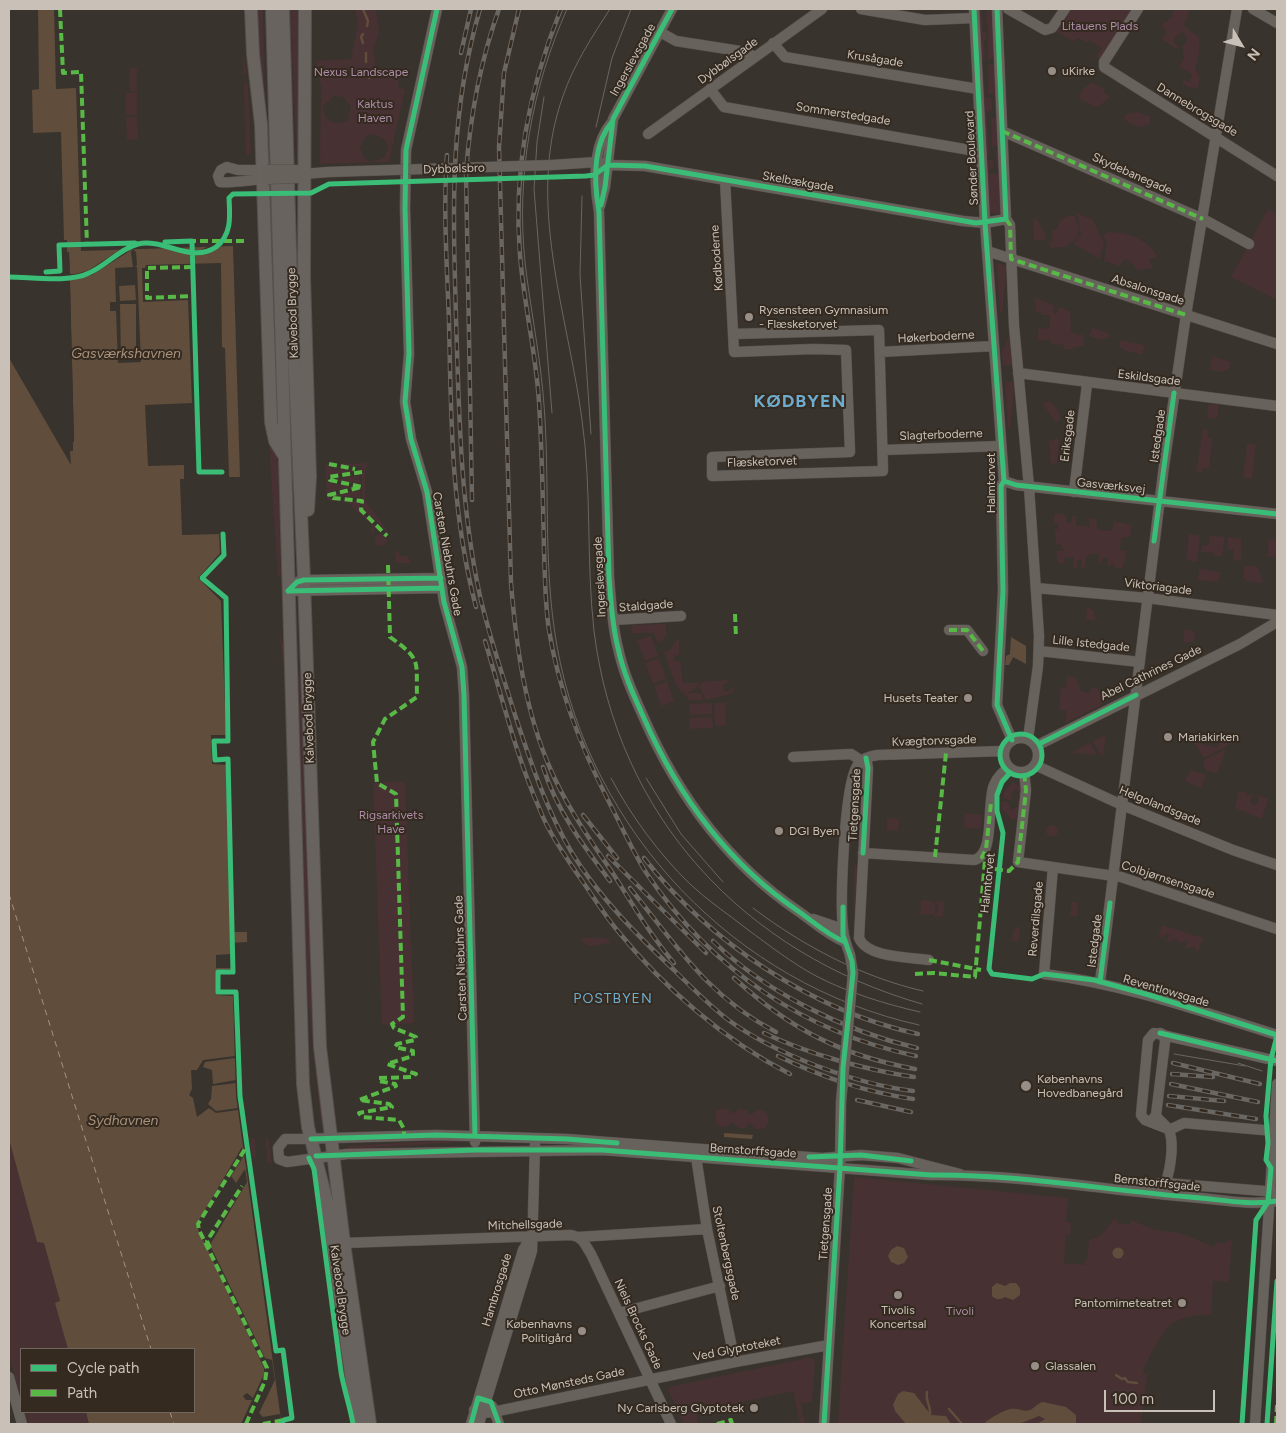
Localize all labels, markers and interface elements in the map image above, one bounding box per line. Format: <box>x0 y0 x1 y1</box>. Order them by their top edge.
park label: Litauens Plads <box>1062 19 1138 33</box>
north arrow <box>1216 20 1266 70</box>
street label: Ingerslevsgade <box>607 21 659 99</box>
street label: Dybbølsgade <box>695 34 761 88</box>
text: N <box>1243 45 1263 64</box>
street label: Krusågade <box>846 47 904 71</box>
place label: uKirke <box>1062 64 1095 78</box>
park label: Nexus Landscape <box>314 65 408 79</box>
marker: uKirke <box>1046 65 1058 77</box>
street label: Dannebrogsgade <box>1154 80 1240 140</box>
park label: Kaktus Haven <box>357 97 393 125</box>
street label: Sommerstedgade <box>795 99 891 129</box>
street label: Sønder Boulevard <box>962 110 982 206</box>
street label: Skydebanegade <box>1090 150 1174 198</box>
street label: Dybbølsbro <box>423 161 485 177</box>
street label: Skelbækgade <box>761 169 835 195</box>
street label: Kødboderne <box>708 225 726 291</box>
street label: Kalvebod Brygge <box>284 267 302 359</box>
street label: Absalonsgade <box>1110 271 1186 309</box>
place label: Rysensteen Gymnasium - Flæsketorvet <box>759 303 888 331</box>
marker: Rysensteen Gymnasium - Flæsketorvet <box>743 311 755 323</box>
street label: Høkerboderne <box>897 328 975 346</box>
water label: Gasværkshavnen <box>71 346 181 362</box>
street label: Eskildsgade <box>1117 367 1181 389</box>
district label: KØDBYEN <box>753 391 847 413</box>
street label: Istedgade <box>1147 408 1169 464</box>
street label: Eriksgade <box>1058 409 1078 463</box>
street label: Slagterboderne <box>899 426 983 444</box>
street label: Halmtorvet <box>984 453 998 513</box>
street label: Flæsketorvet <box>727 454 797 470</box>
street label: Gasværksvej <box>1076 475 1146 497</box>
street label: Carsten Niebuhrs Gade <box>429 491 465 617</box>
street label: Ingerslevsgade <box>591 536 609 618</box>
street label: Viktoriagade <box>1123 576 1193 598</box>
street label: Staldgade <box>618 597 674 615</box>
street label: Lille Istedgade <box>1052 633 1130 655</box>
street label: Abel Cathrines Gade <box>1098 642 1204 704</box>
street label: Kalvebod Brygge <box>300 672 318 764</box>
place label: Husets Teater <box>883 691 958 705</box>
marker: Husets Teater <box>962 692 974 704</box>
place label: Mariakirken <box>1178 730 1239 744</box>
marker: Mariakirken <box>1162 731 1174 743</box>
street label: Kvægtorvsgade <box>891 732 977 750</box>
street label: Tietgensgade <box>846 768 864 842</box>
street label: Helgolandsgade <box>1117 783 1203 829</box>
park label: Rigsarkivets Have <box>359 808 423 836</box>
place label: DGI Byen <box>789 824 839 838</box>
marker: DGI Byen <box>773 825 785 837</box>
street label: Halmtorvet <box>978 852 998 914</box>
street label: Colbjørnsensgade <box>1119 858 1217 902</box>
street label: Reverdilsgade <box>1026 881 1046 957</box>
street label: Carsten Niebuhrs Gade <box>452 895 470 1021</box>
street label: Istedgade <box>1085 913 1105 969</box>
street label: Reventlowsgade <box>1121 972 1211 1010</box>
district label: POSTBYEN <box>572 991 654 1007</box>
place label: Københavns Hovedbanegård <box>1037 1072 1123 1100</box>
marker: Københavns Hovedbanegård <box>1019 1079 1033 1093</box>
water label: Sydhavnen <box>88 1113 158 1129</box>
street label: Bernstorffsgade <box>709 1141 797 1161</box>
street label: Bernstorffsgade <box>1113 1171 1201 1195</box>
street label: Tietgensgade <box>816 1187 836 1261</box>
street label: Stoltenbergsgade <box>709 1204 743 1302</box>
street label: Mitchellsgade <box>487 1216 563 1234</box>
street label: Kalvebod Brygge <box>327 1244 353 1336</box>
street label: Hambrosgade <box>479 1252 515 1328</box>
street label: Niels Brocks Gade <box>611 1277 665 1371</box>
marker: Tivolis Koncertsal <box>892 1289 904 1301</box>
place label: Pantomimeteatret <box>1074 1296 1172 1310</box>
marker: Pantomimeteatret <box>1176 1297 1188 1309</box>
place label: Tivolis Koncertsal <box>870 1303 926 1331</box>
park label: Tivoli <box>946 1304 974 1318</box>
place label: Københavns Politigård <box>506 1317 572 1345</box>
marker: Københavns Politigård <box>576 1325 588 1337</box>
street label: Ved Glyptoteket <box>692 1333 782 1365</box>
legend <box>20 1348 195 1413</box>
text: Cycle path <box>67 1359 139 1377</box>
place label: Glassalen <box>1045 1359 1096 1373</box>
marker: Glassalen <box>1029 1360 1041 1372</box>
street label: Otto Mønsteds Gade <box>512 1364 626 1402</box>
scale bar <box>1106 1380 1217 1412</box>
text: Path <box>67 1384 97 1402</box>
text: 100 m <box>1112 1390 1154 1408</box>
place label: Ny Carlsberg Glyptotek <box>617 1401 744 1415</box>
marker: Ny Carlsberg Glyptotek <box>748 1402 760 1414</box>

